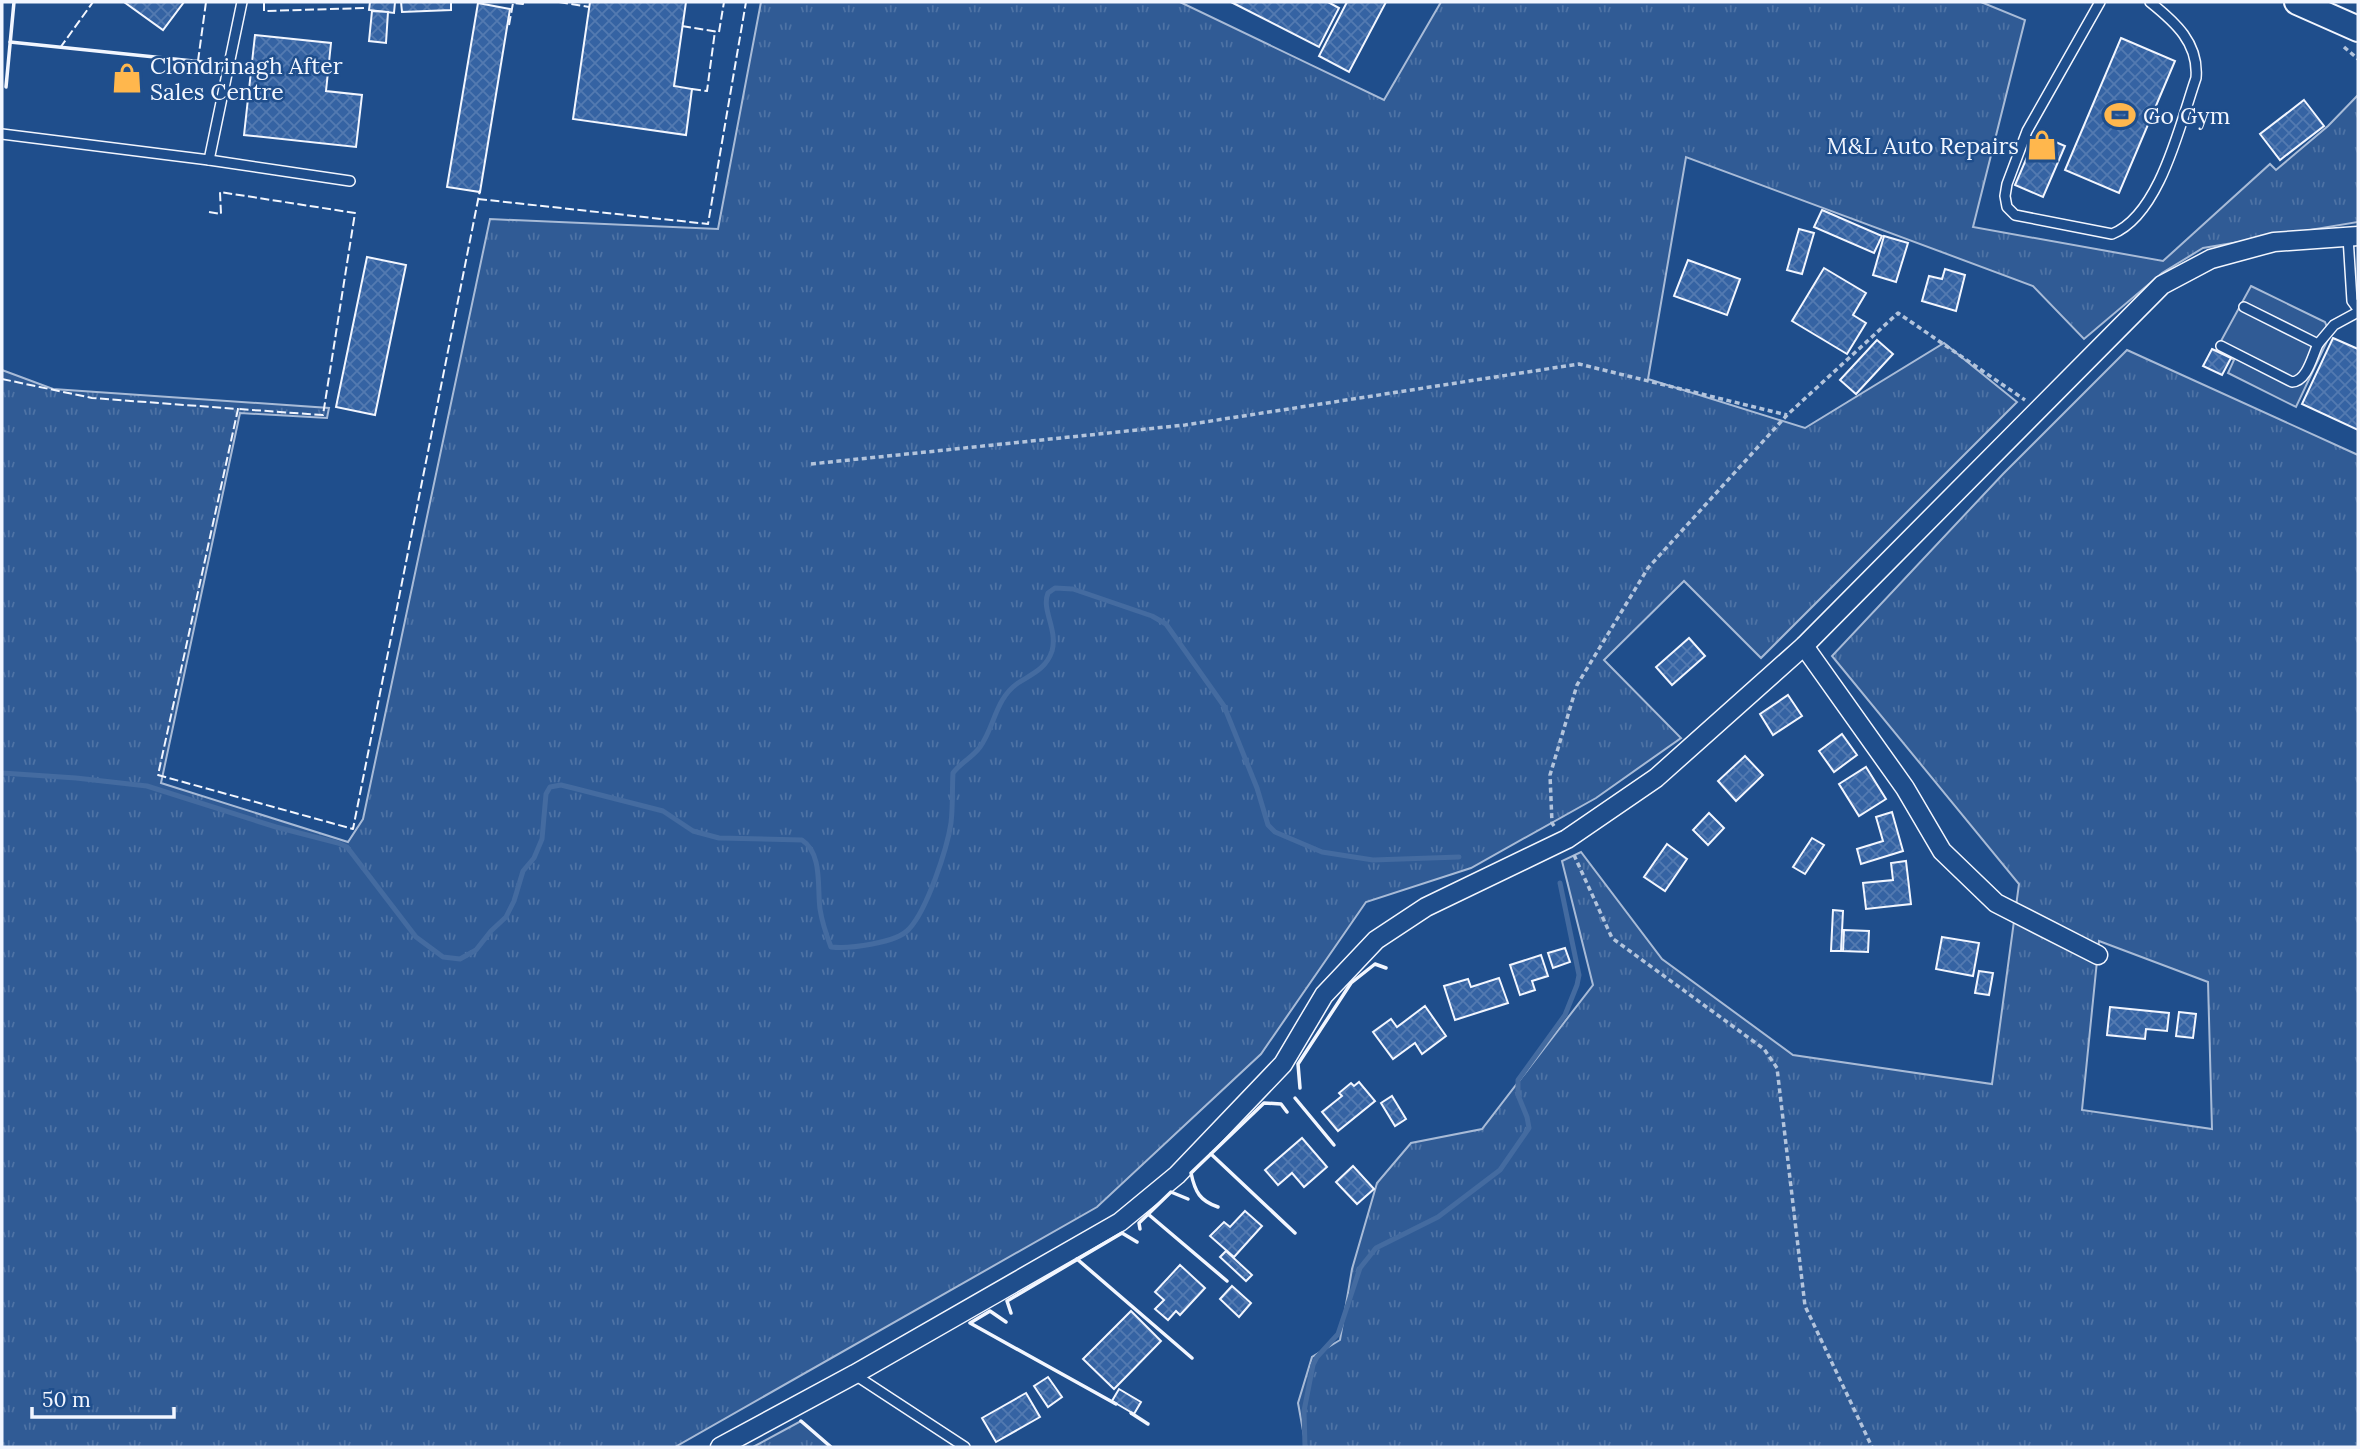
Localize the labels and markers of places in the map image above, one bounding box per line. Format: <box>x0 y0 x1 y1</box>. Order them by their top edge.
place label: Clondrinagh After Sales Centre <box>150 51 343 106</box>
shop icon: Clondrinagh After Sales Centre <box>110 61 144 95</box>
sports icon: Go Gym <box>2103 98 2137 132</box>
place label: Go Gym <box>2143 101 2230 130</box>
shop icon: M&L Auto Repairs <box>2025 128 2059 162</box>
place label: M&L Auto Repairs <box>1827 131 2019 160</box>

